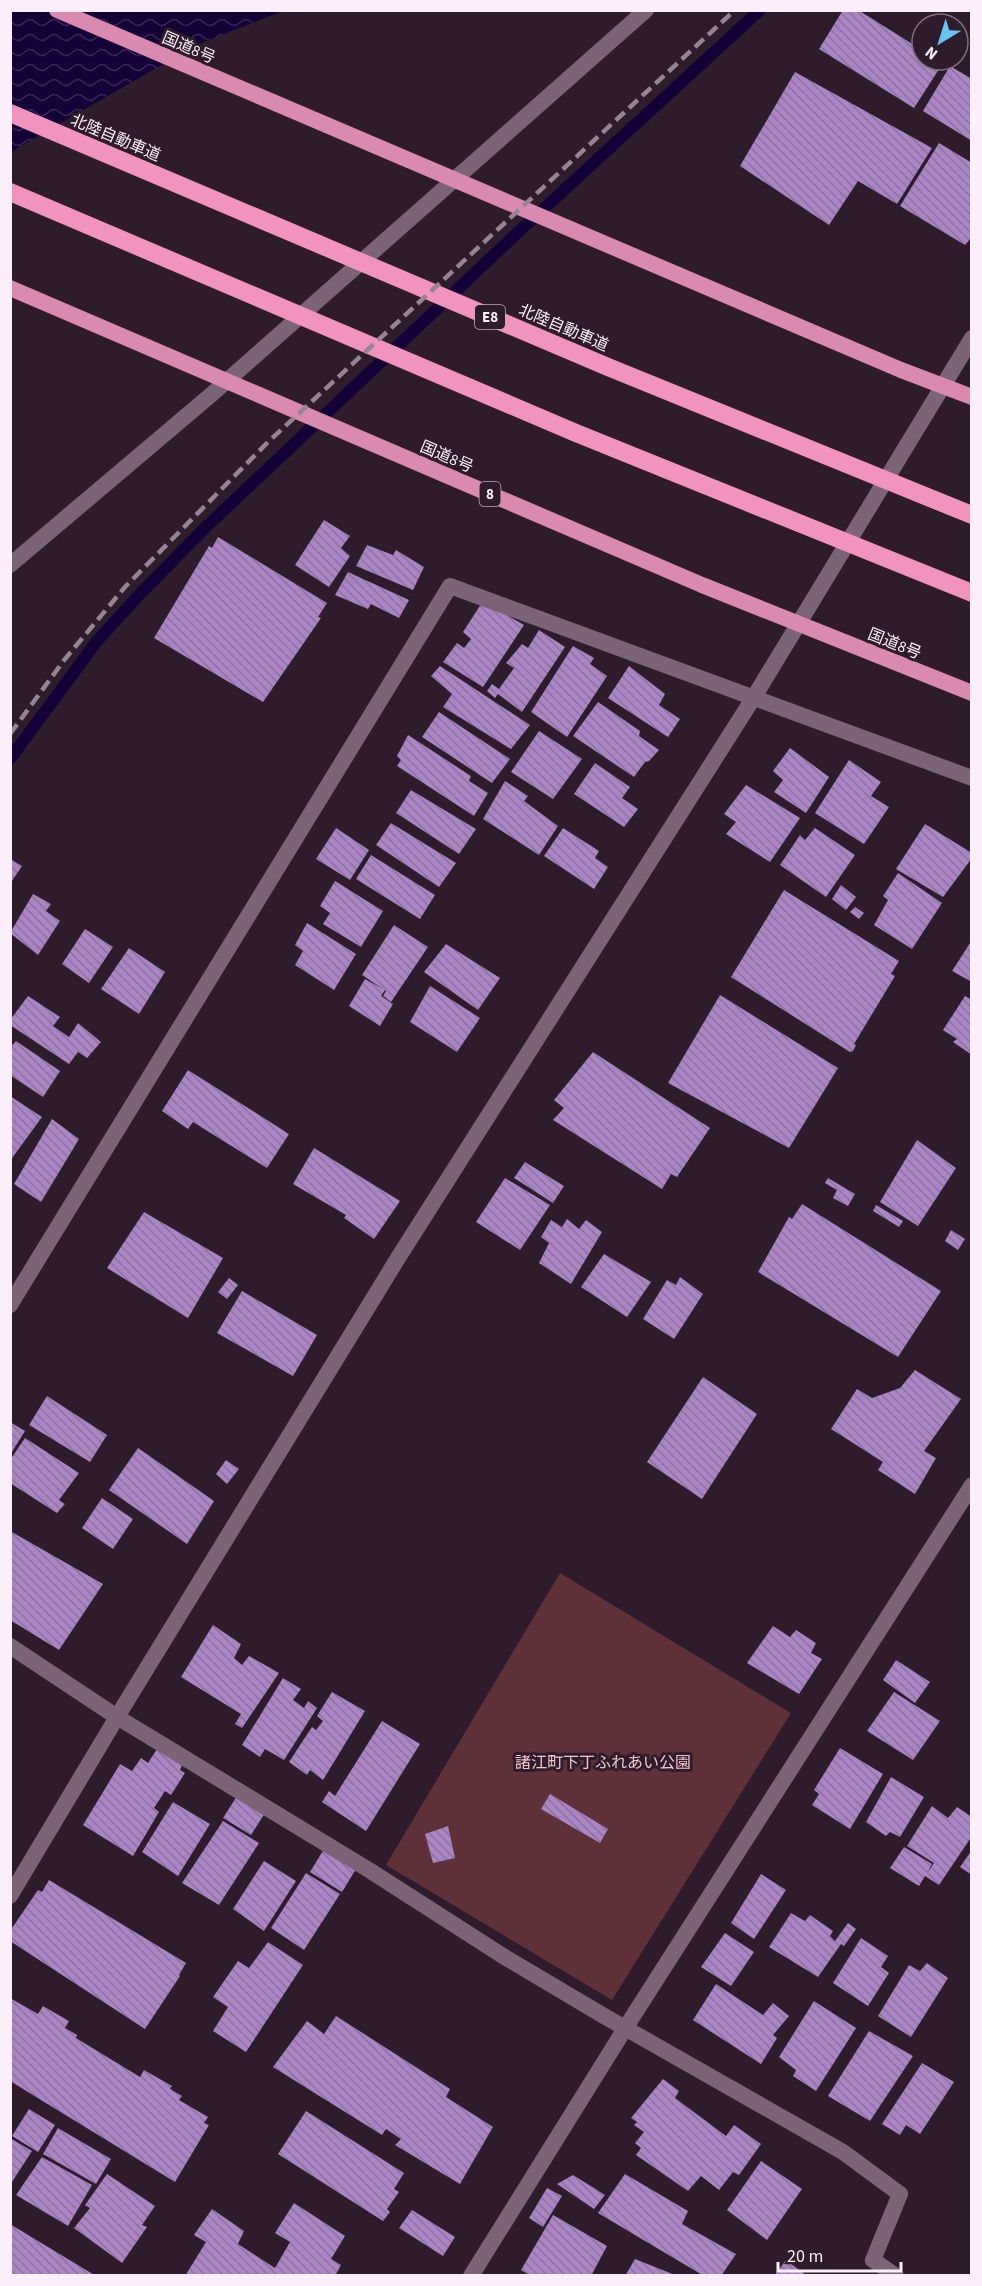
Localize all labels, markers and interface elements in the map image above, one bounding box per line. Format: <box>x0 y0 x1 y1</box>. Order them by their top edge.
north arrow <box>910 12 970 72</box>
street label: 国道8号 <box>159 27 219 69</box>
text: N <box>920 41 942 65</box>
street label: 北陸自動車道 <box>67 109 164 167</box>
street label: 北陸自動車道 <box>515 299 612 357</box>
road number: E8 <box>475 305 505 329</box>
street label: 国道8号 <box>417 436 477 478</box>
road number: 8 <box>480 482 500 506</box>
street label: 国道8号 <box>865 623 925 665</box>
park label: 諸江町下丁ふれあい公園 <box>515 1752 691 1774</box>
scale bar <box>778 2235 901 2273</box>
text: 20 m <box>787 2244 823 2269</box>

